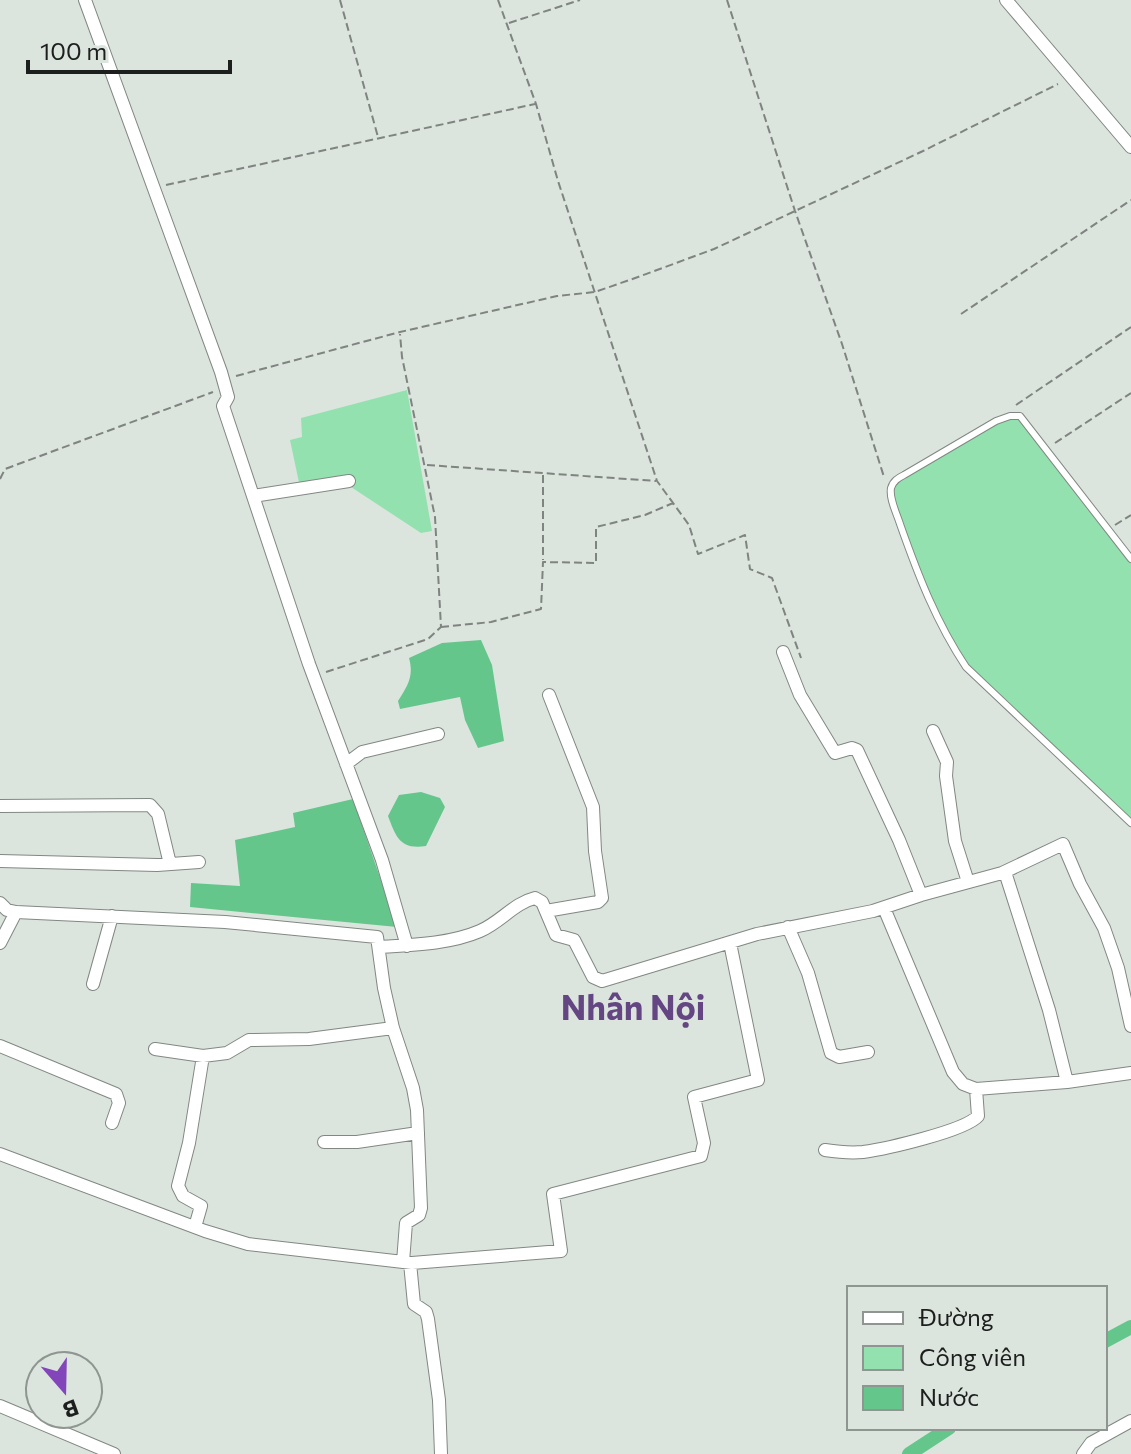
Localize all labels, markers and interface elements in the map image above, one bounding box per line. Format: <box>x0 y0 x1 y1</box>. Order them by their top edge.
scale bar <box>28 24 230 74</box>
text: 100 m <box>40 36 107 65</box>
district label: Nhân Nội <box>561 985 705 1028</box>
legend <box>847 1286 1107 1430</box>
text: Đường <box>918 1302 994 1331</box>
text: Công viên <box>919 1342 1026 1371</box>
north arrow <box>24 1350 104 1430</box>
text: Nước <box>919 1382 979 1411</box>
text: B <box>60 1394 82 1424</box>

